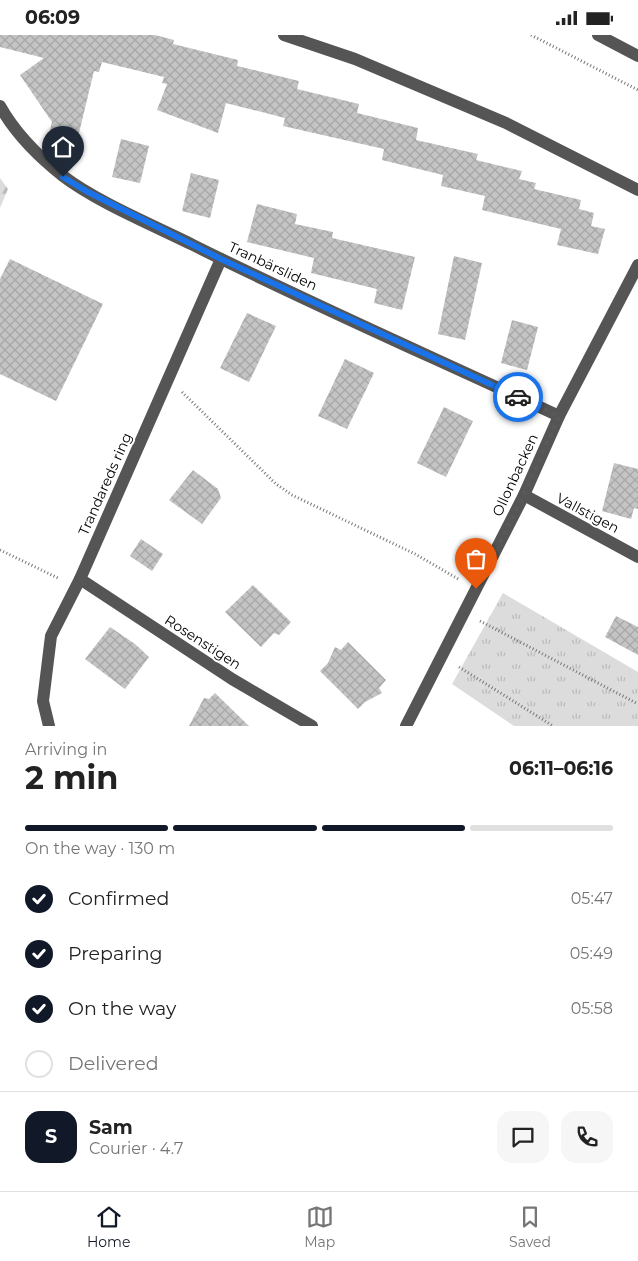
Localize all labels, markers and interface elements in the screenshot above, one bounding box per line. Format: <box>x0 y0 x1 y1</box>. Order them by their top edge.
text: 06:09 <box>25 6 80 29</box>
pin <box>42 126 84 177</box>
icon: home <box>49 133 77 161</box>
street label: Tranbärsliden <box>226 238 320 294</box>
courier <box>493 372 543 422</box>
icon: car <box>504 383 532 411</box>
street label: Trandareds ring <box>74 430 136 538</box>
street label: Ollonbacken <box>488 431 542 519</box>
street label: Vallstigen <box>553 489 623 537</box>
pin <box>455 538 497 589</box>
icon: bag <box>462 545 490 573</box>
street label: Rosenstigen <box>161 611 245 673</box>
text: Arriving in <box>25 740 107 759</box>
text: 06:11–06:16 <box>509 757 613 780</box>
text: 2 min <box>25 758 118 797</box>
text: On the way · 130 m <box>25 839 175 858</box>
icon: check <box>25 885 53 913</box>
text: Confirmed <box>68 887 169 910</box>
text: 05:47 <box>571 889 613 908</box>
icon: check <box>25 940 53 968</box>
text: Preparing <box>68 942 163 965</box>
text: 05:49 <box>570 944 613 963</box>
icon: check <box>25 995 53 1023</box>
text: On the way <box>68 997 176 1020</box>
text: 05:58 <box>571 999 613 1018</box>
text: Delivered <box>68 1052 159 1075</box>
button: chat <box>497 1111 549 1163</box>
button: phone <box>561 1111 613 1163</box>
text: Sam <box>89 1116 133 1139</box>
text: S <box>45 1125 57 1148</box>
text: Courier · 4.7 <box>89 1139 183 1158</box>
tab: Home <box>87 1203 130 1251</box>
tab: Map <box>304 1203 335 1251</box>
tab: Saved <box>509 1203 551 1251</box>

